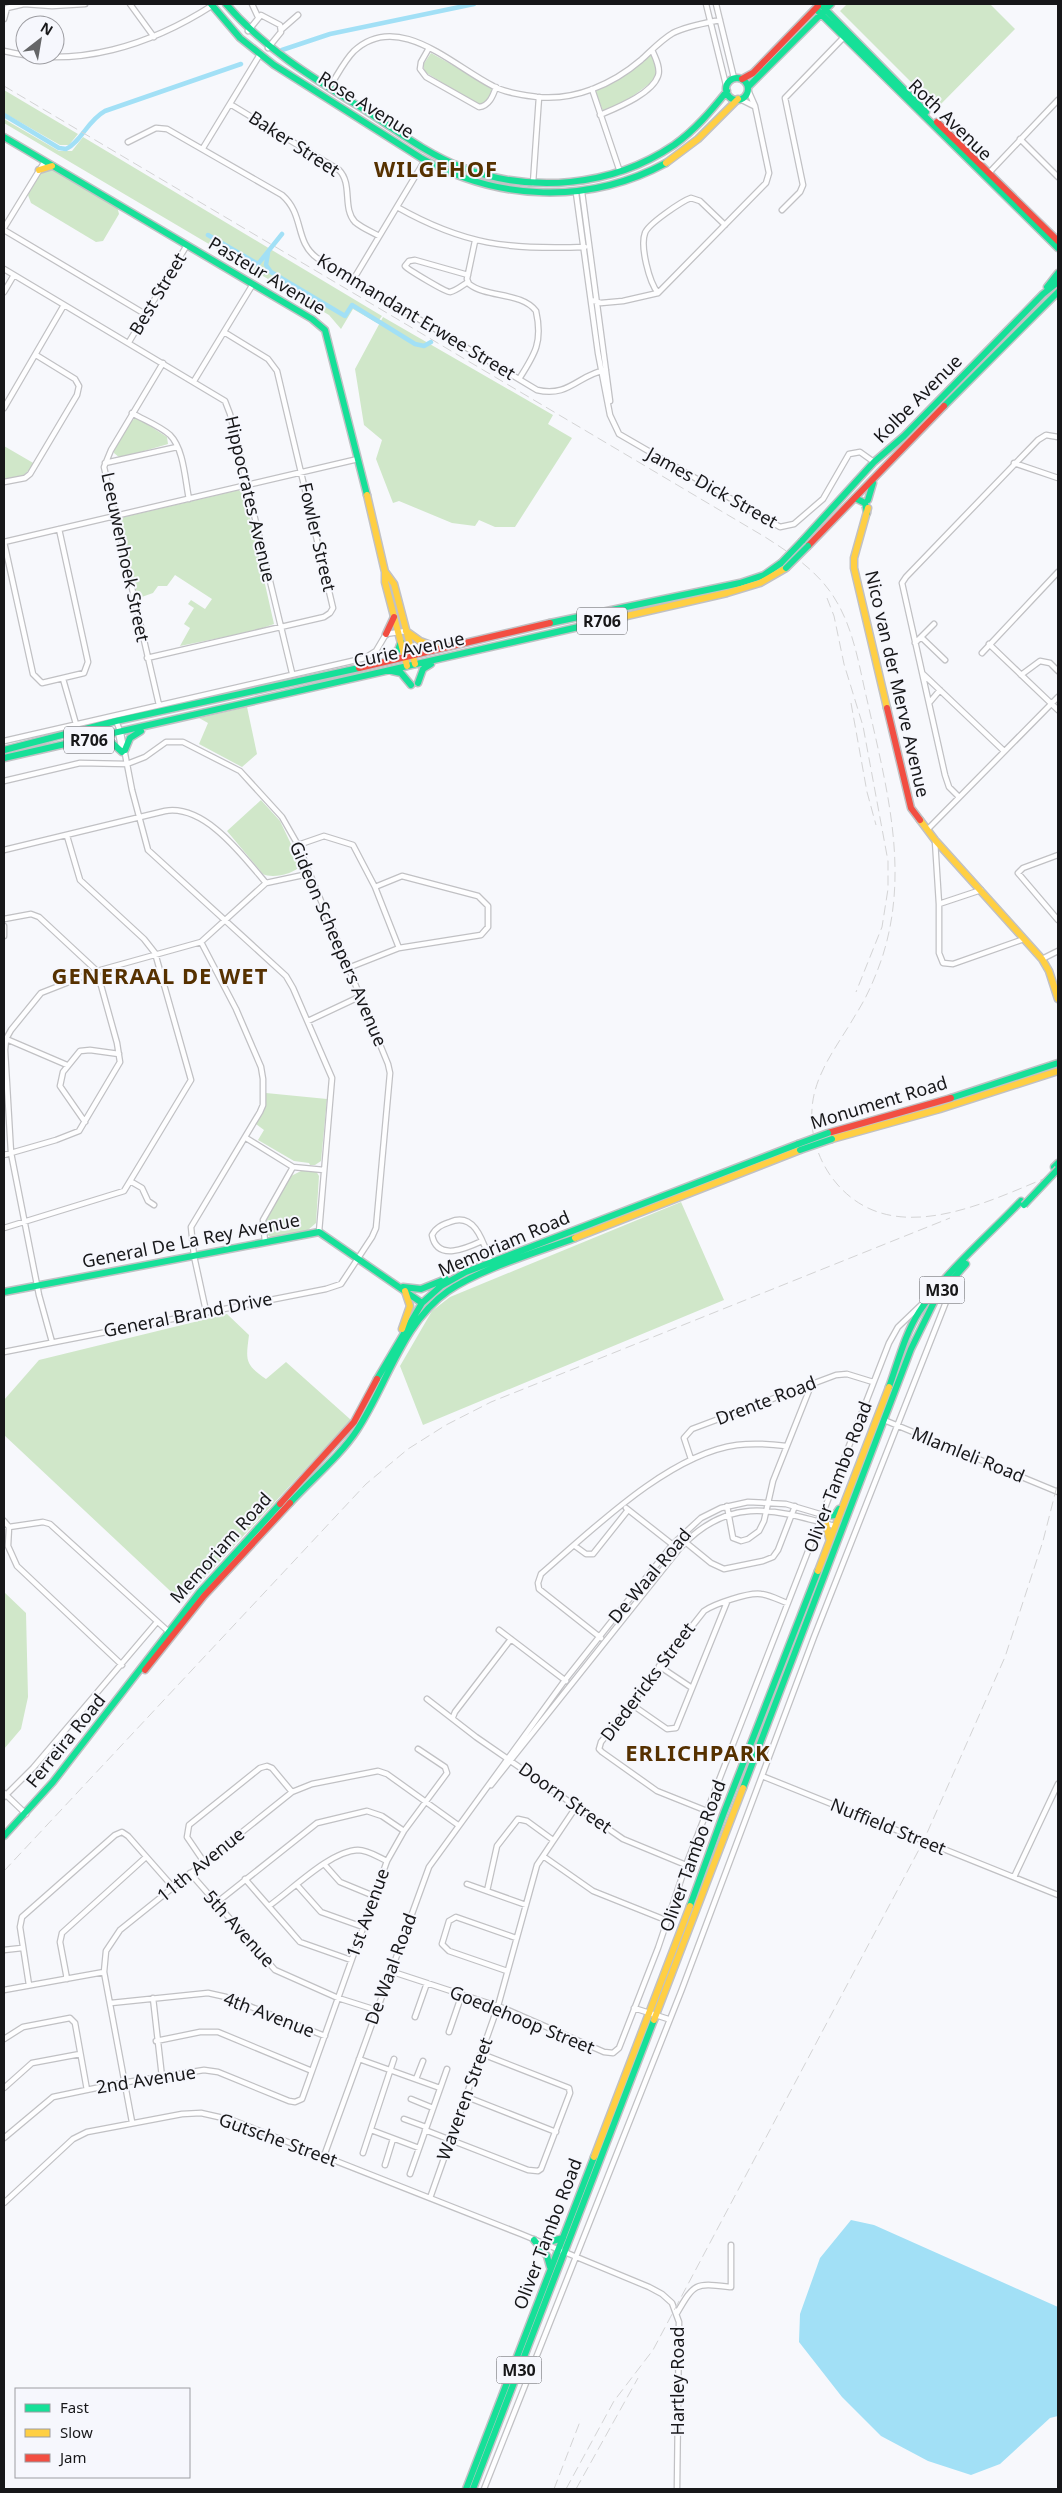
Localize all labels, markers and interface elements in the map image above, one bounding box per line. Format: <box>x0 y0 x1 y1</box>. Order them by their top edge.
north arrow <box>15 15 65 65</box>
text: N <box>37 17 57 40</box>
street label: Rose Avenue <box>314 65 419 143</box>
street label: Roth Avenue <box>904 73 998 165</box>
street label: Baker Street <box>244 105 345 182</box>
district label: WILGEHOF <box>374 153 498 183</box>
street label: Pasteur Avenue <box>204 231 331 320</box>
street label: Best Street <box>123 247 191 339</box>
street label: Kommandant Erwee Street <box>313 247 521 385</box>
street label: Kolbe Avenue <box>868 349 967 448</box>
street label: Hippocrates Avenue <box>220 413 282 584</box>
street label: James Dick Street <box>641 440 783 533</box>
street label: Leeuwenhoek Street <box>96 470 156 644</box>
street label: Fowler Street <box>294 480 342 594</box>
street label: Nico van der Merve Avenue <box>860 568 936 800</box>
road number: R706 <box>577 608 627 634</box>
street label: Curie Avenue <box>351 626 466 672</box>
road number: R706 <box>64 726 114 754</box>
street label: Gideon Scheepers Avenue <box>285 837 393 1050</box>
district label: GENERAAL DE WET <box>52 960 268 990</box>
street label: Monument Road <box>807 1070 950 1134</box>
street label: Memoriam Road <box>434 1204 573 1282</box>
street label: General De La Rey Avenue <box>80 1207 302 1273</box>
road number: M30 <box>920 1276 964 1304</box>
street label: General Brand Drive <box>101 1286 274 1342</box>
street label: Drente Road <box>712 1370 819 1430</box>
street label: Oliver Tambo Road <box>797 1398 877 1556</box>
street label: Mlamleli Road <box>908 1420 1028 1488</box>
street label: Memoriam Road <box>164 1487 276 1608</box>
street label: De Waal Road <box>602 1523 696 1628</box>
street label: Diedericks Street <box>595 1617 700 1746</box>
street label: Ferreira Road <box>20 1689 110 1792</box>
district label: ERLICHPARK <box>625 1737 771 1767</box>
street label: Doorn Street <box>514 1756 617 1838</box>
street label: Oliver Tambo Road <box>653 1776 731 1935</box>
street label: Nuffield Street <box>827 1792 950 1860</box>
street label: 11th Avenue <box>152 1822 249 1907</box>
street label: 1st Avenue <box>340 1865 394 1961</box>
street label: 5th Avenue <box>199 1885 281 1972</box>
street label: De Waal Road <box>359 1910 421 2028</box>
street label: Goedehoop Street <box>446 1979 599 2059</box>
street label: 4th Avenue <box>220 1986 318 2042</box>
street label: Waveren Street <box>431 2033 498 2163</box>
street label: 2nd Avenue <box>94 2059 197 2099</box>
street label: Gutsche Street <box>216 2107 341 2172</box>
street label: Oliver Tambo Road <box>507 2155 587 2313</box>
street label: Hartley Road <box>665 2327 689 2435</box>
road number: M30 <box>496 2356 542 2384</box>
legend <box>15 2388 190 2478</box>
text: Fast <box>60 2397 89 2417</box>
text: Slow <box>60 2422 93 2442</box>
text: Jam <box>58 2447 87 2467</box>

